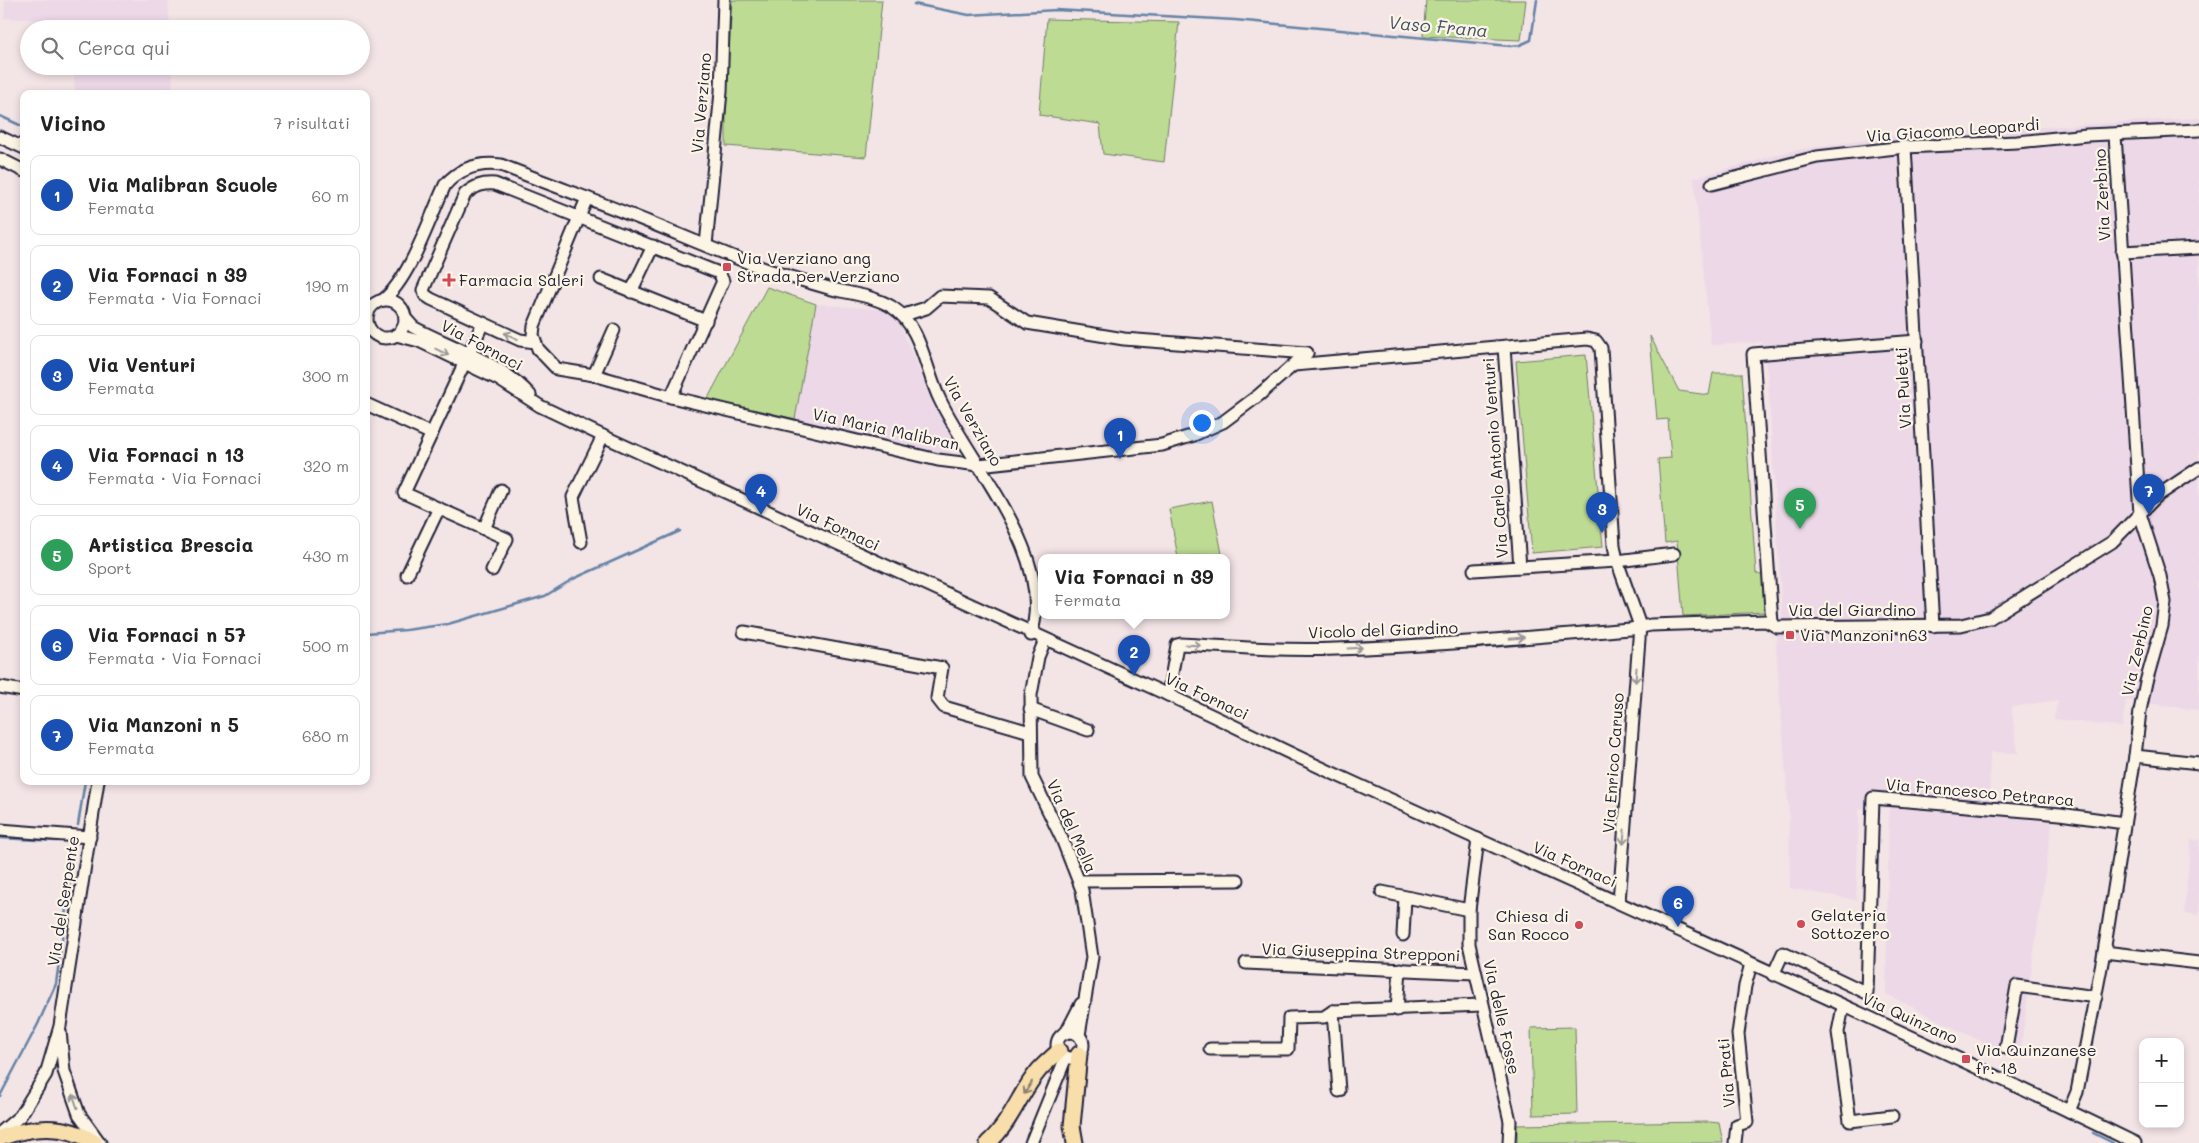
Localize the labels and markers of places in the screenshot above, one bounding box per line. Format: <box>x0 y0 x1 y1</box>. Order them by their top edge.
place label: Via Verziano ang Strada per Verziano <box>737 247 900 286</box>
marker: Via Verziano ang Strada per Verziano <box>721 261 733 273</box>
place label: Farmacia Saleri <box>459 269 584 290</box>
marker: Farmacia Saleri <box>443 274 455 286</box>
pin: 1 <box>1104 418 1136 459</box>
pin: 4 <box>745 474 777 515</box>
pin: 7 <box>2133 474 2165 515</box>
pin: 5 <box>1784 488 1816 529</box>
pin: 3 <box>1586 492 1618 533</box>
place label: Via Manzoni n63 <box>1800 624 1927 645</box>
marker: Via Manzoni n63 <box>1784 629 1796 641</box>
pin: 2 <box>1118 635 1150 676</box>
pin: 6 <box>1662 886 1694 927</box>
place label: Gelateria Sottozero <box>1811 904 1889 943</box>
place label: Chiesa di San Rocco <box>1488 905 1569 944</box>
marker: Gelateria Sottozero <box>1795 918 1807 930</box>
marker: Chiesa di San Rocco <box>1573 919 1585 931</box>
place label: Via Quinzanese fr. 18 <box>1976 1039 2097 1078</box>
marker: Via Quinzanese fr. 18 <box>1960 1053 1972 1065</box>

